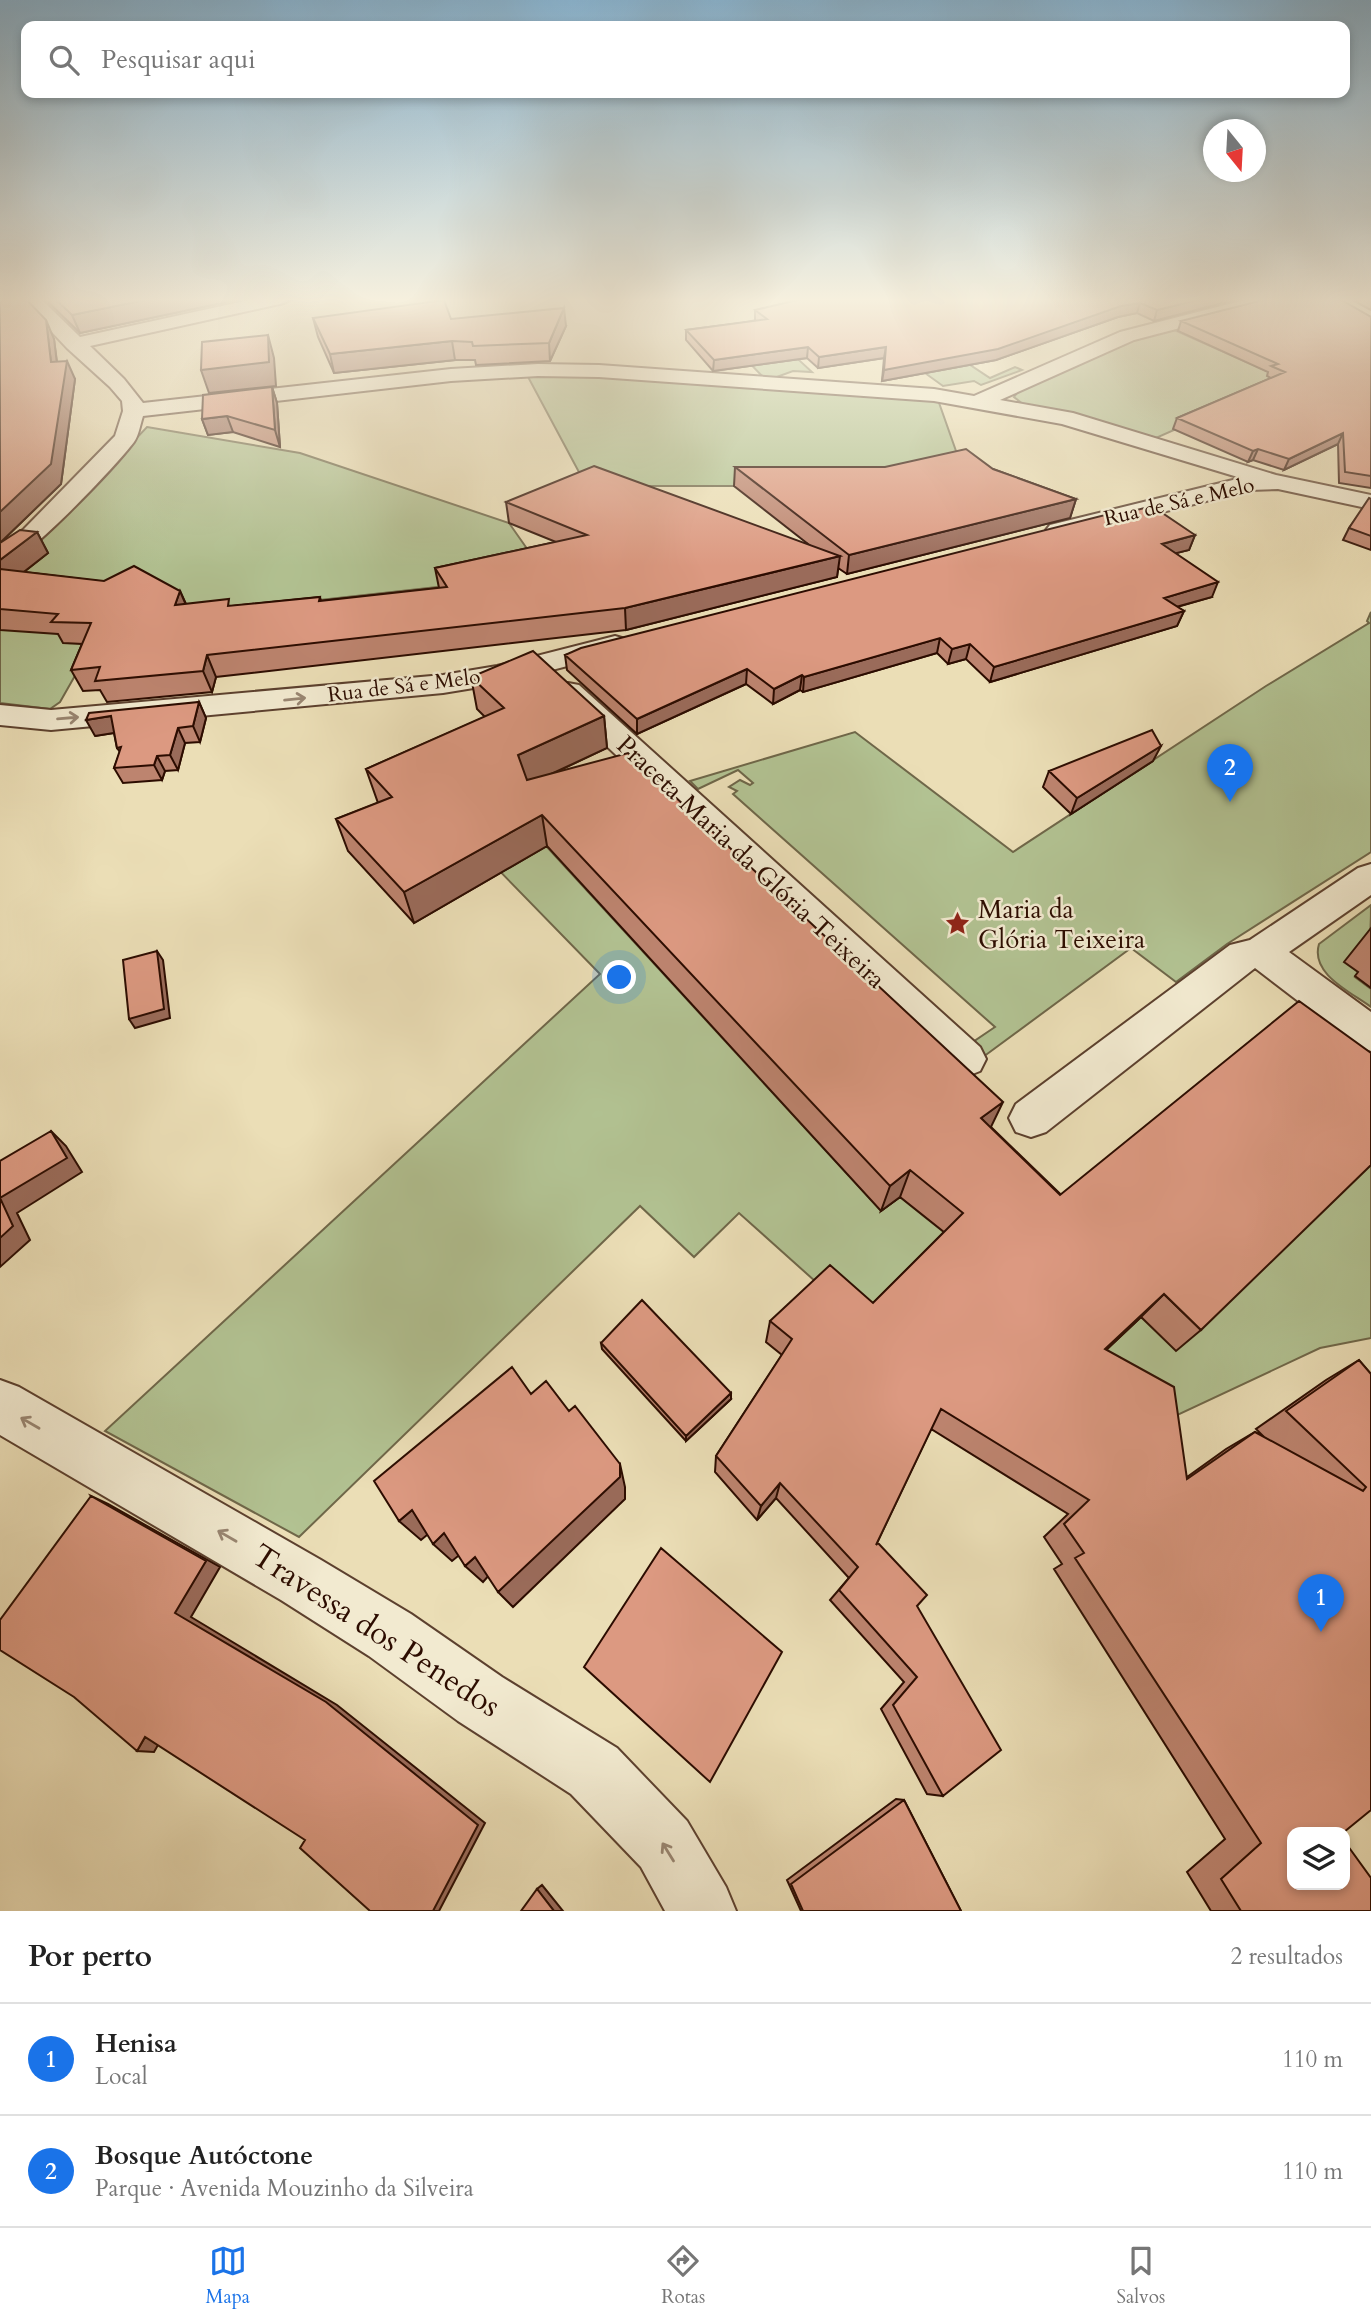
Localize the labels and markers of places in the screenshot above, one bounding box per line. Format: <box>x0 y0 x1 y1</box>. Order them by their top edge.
pin: 2 <box>1207 744 1253 802</box>
place label: Maria da Glória Teixeira <box>978 892 1145 957</box>
place icon: Maria da Glória Teixeira <box>944 910 972 938</box>
pin: 1 <box>1298 1574 1344 1632</box>

